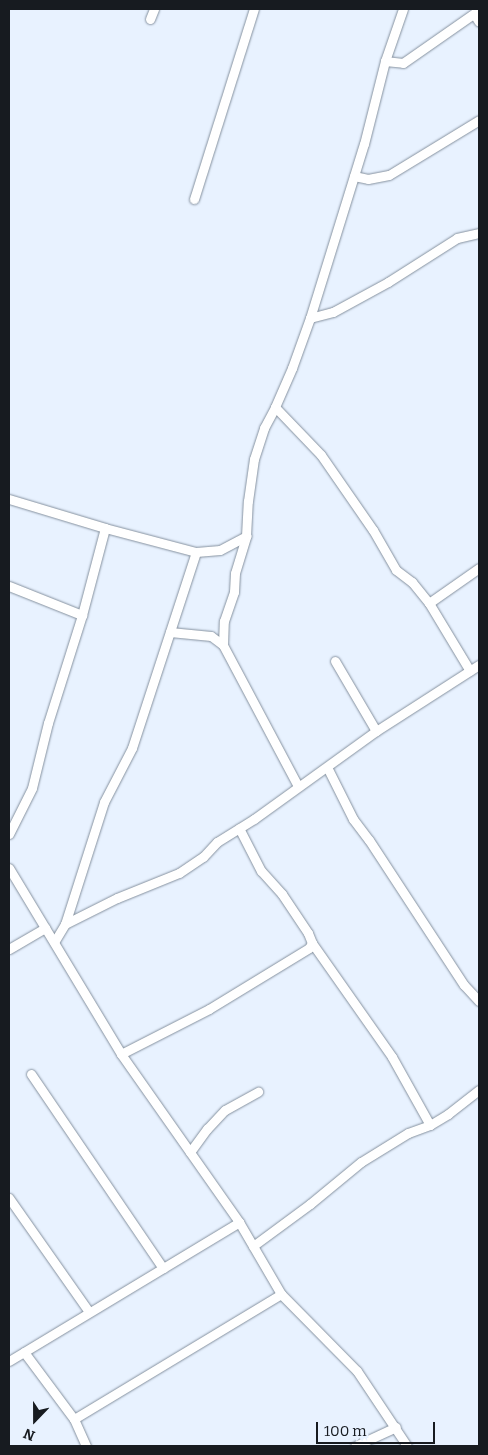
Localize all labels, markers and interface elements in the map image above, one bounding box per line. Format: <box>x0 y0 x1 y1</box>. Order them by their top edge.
north arrow <box>10 1395 60 1445</box>
scale bar <box>318 1412 437 1444</box>
text: 100 m <box>324 1422 367 1440</box>
text: N <box>21 1424 37 1444</box>

